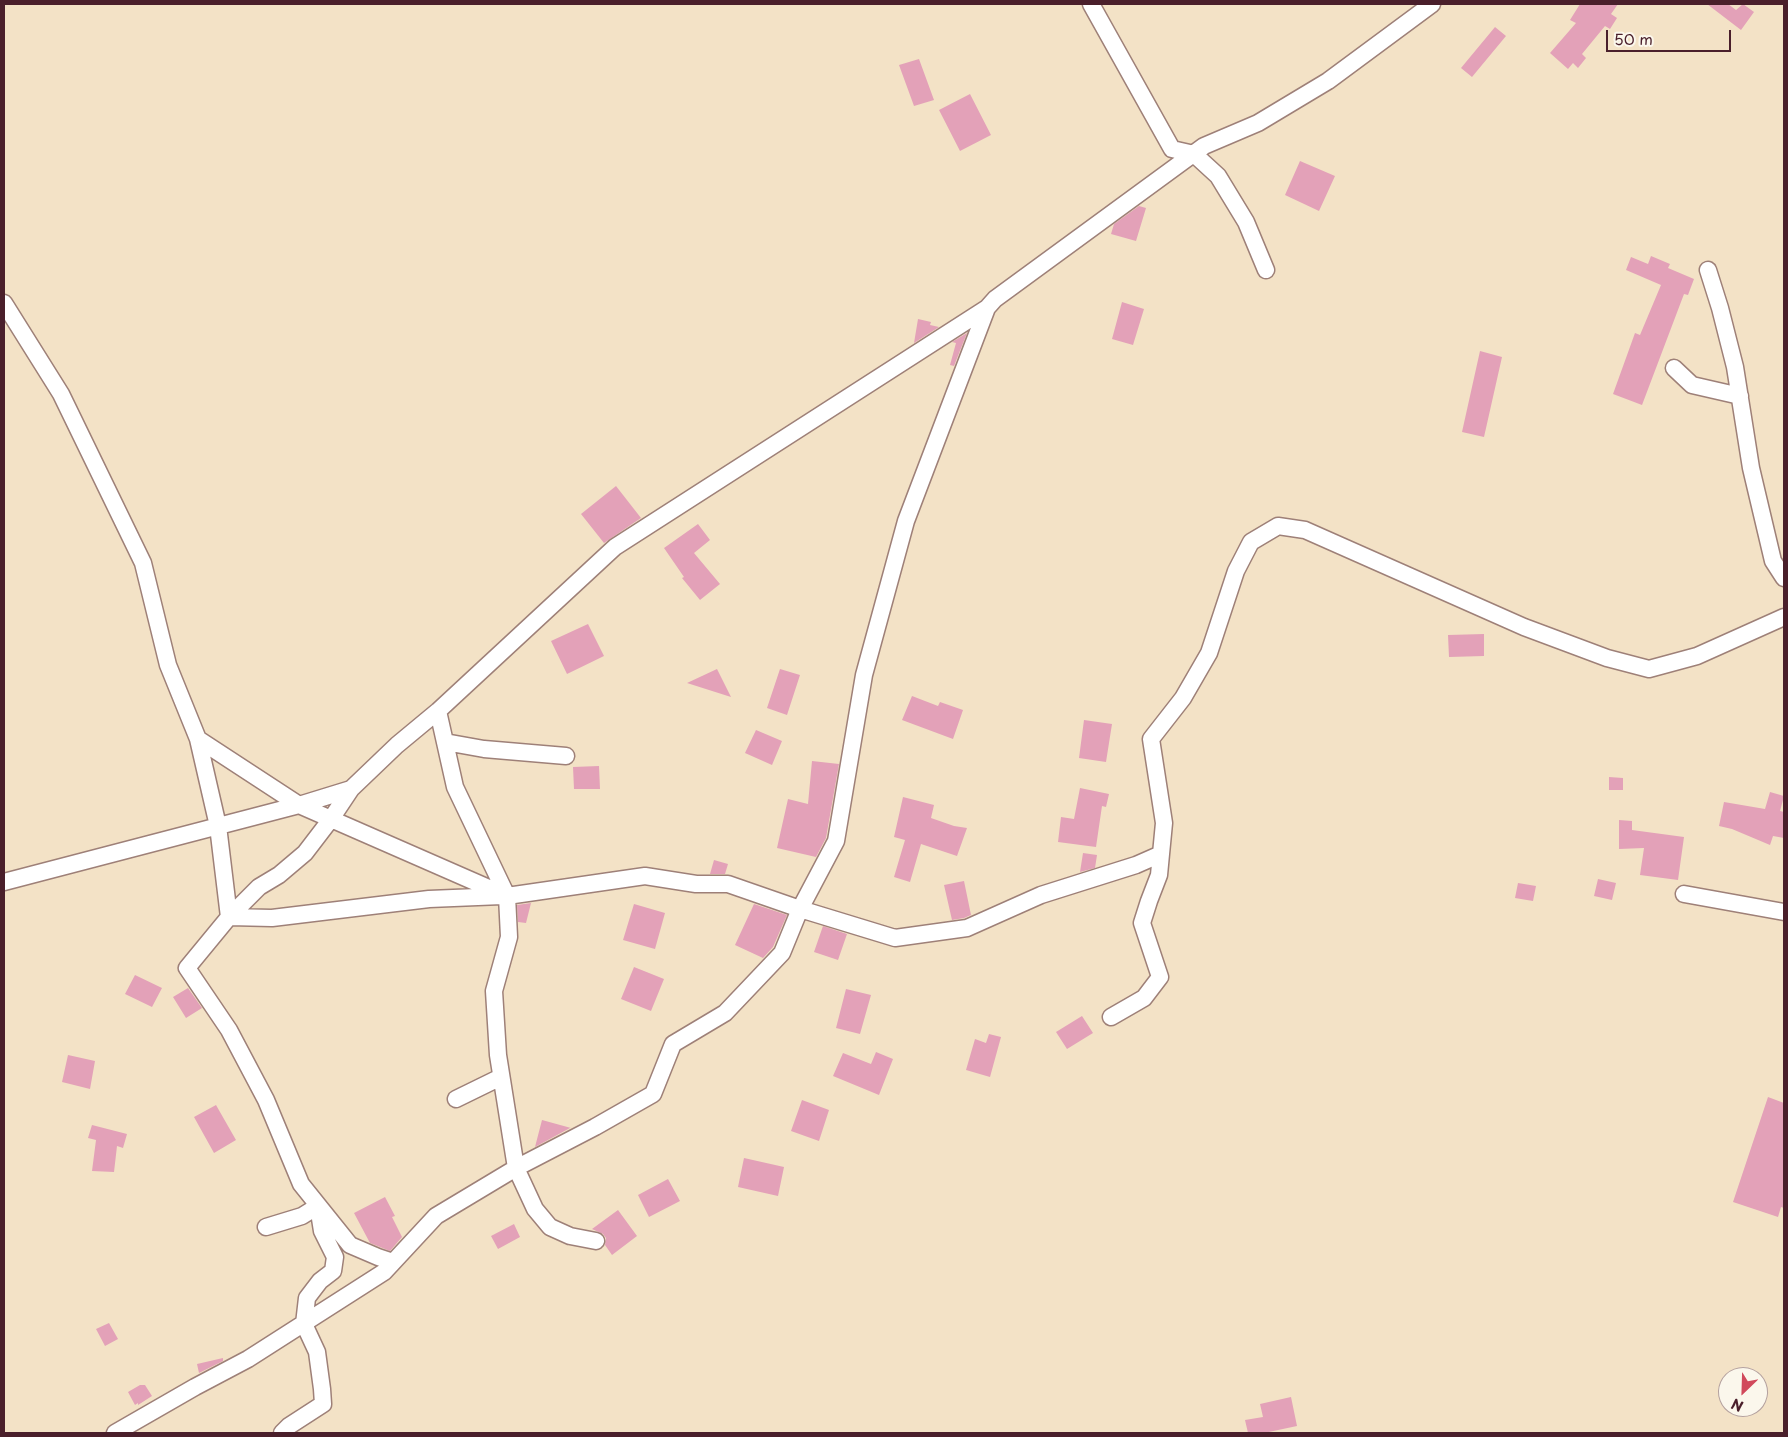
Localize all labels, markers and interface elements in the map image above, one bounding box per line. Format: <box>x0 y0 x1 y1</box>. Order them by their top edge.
scale bar <box>1608 20 1733 52</box>
text: 50 m <box>1614 27 1653 50</box>
north arrow <box>1718 1367 1768 1417</box>
text: N <box>1728 1393 1746 1417</box>

